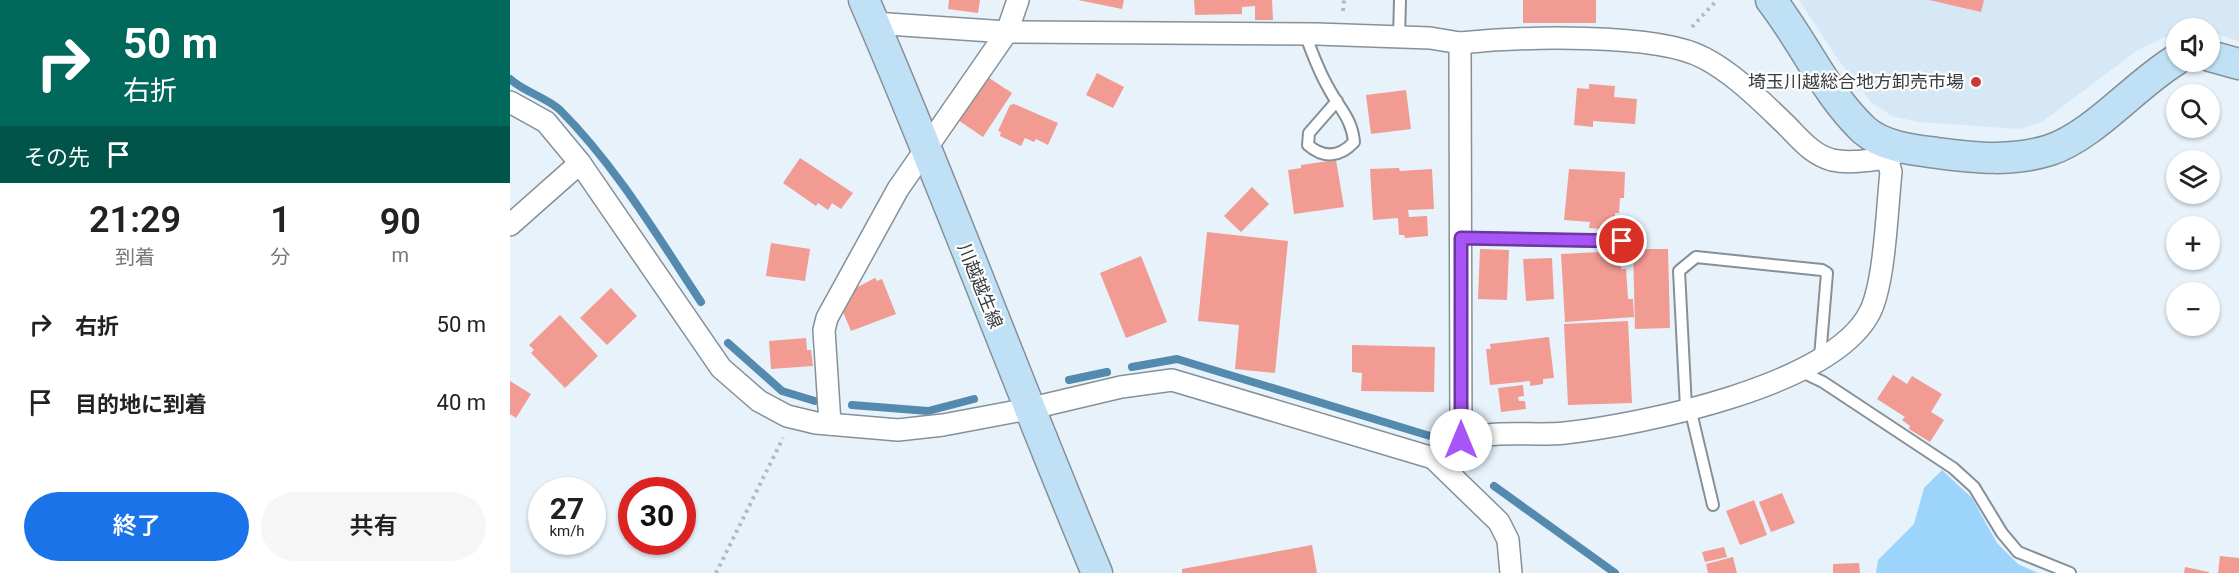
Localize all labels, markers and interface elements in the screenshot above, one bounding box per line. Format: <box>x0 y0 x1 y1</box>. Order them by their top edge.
map controls <box>2166 18 2220 336</box>
button: sound <box>2166 18 2220 72</box>
text: 50 m <box>123 19 218 68</box>
icon: right <box>24 24 102 102</box>
place label: 埼玉川越総合地方卸売市場 <box>1748 71 1964 92</box>
text: 右折 <box>123 75 177 107</box>
marker: 埼玉川越総合地方卸売市場 <box>1969 75 1983 89</box>
button: search <box>2166 84 2220 138</box>
icon: arrive <box>102 138 135 171</box>
text: その先 <box>24 145 90 170</box>
button: layers <box>2166 150 2220 204</box>
text: 21:29 <box>89 199 181 241</box>
text: 1 <box>270 199 291 241</box>
text: 90 <box>380 201 421 243</box>
pin <box>1596 215 1647 266</box>
button: + <box>2166 216 2220 270</box>
icon: arrive <box>1605 224 1638 257</box>
street label: 川越越生線 <box>954 240 1007 331</box>
text: m <box>392 243 409 267</box>
text: 到着 <box>115 245 155 269</box>
text: 分 <box>270 245 290 269</box>
button: − <box>2166 282 2220 336</box>
icon: right <box>24 308 57 341</box>
text: 50 m <box>437 312 486 337</box>
text: 右折 <box>75 314 119 339</box>
icon: arrive <box>24 386 57 419</box>
text: 40 m <box>437 390 486 415</box>
text: 目的地に到着 <box>75 392 207 417</box>
position arrow <box>1429 408 1493 472</box>
speed limit sign: 30 <box>618 477 696 555</box>
text: 27 <box>550 491 584 526</box>
button: 終了 <box>24 492 249 561</box>
button: 共有 <box>261 492 486 561</box>
text: km/h <box>549 522 585 540</box>

